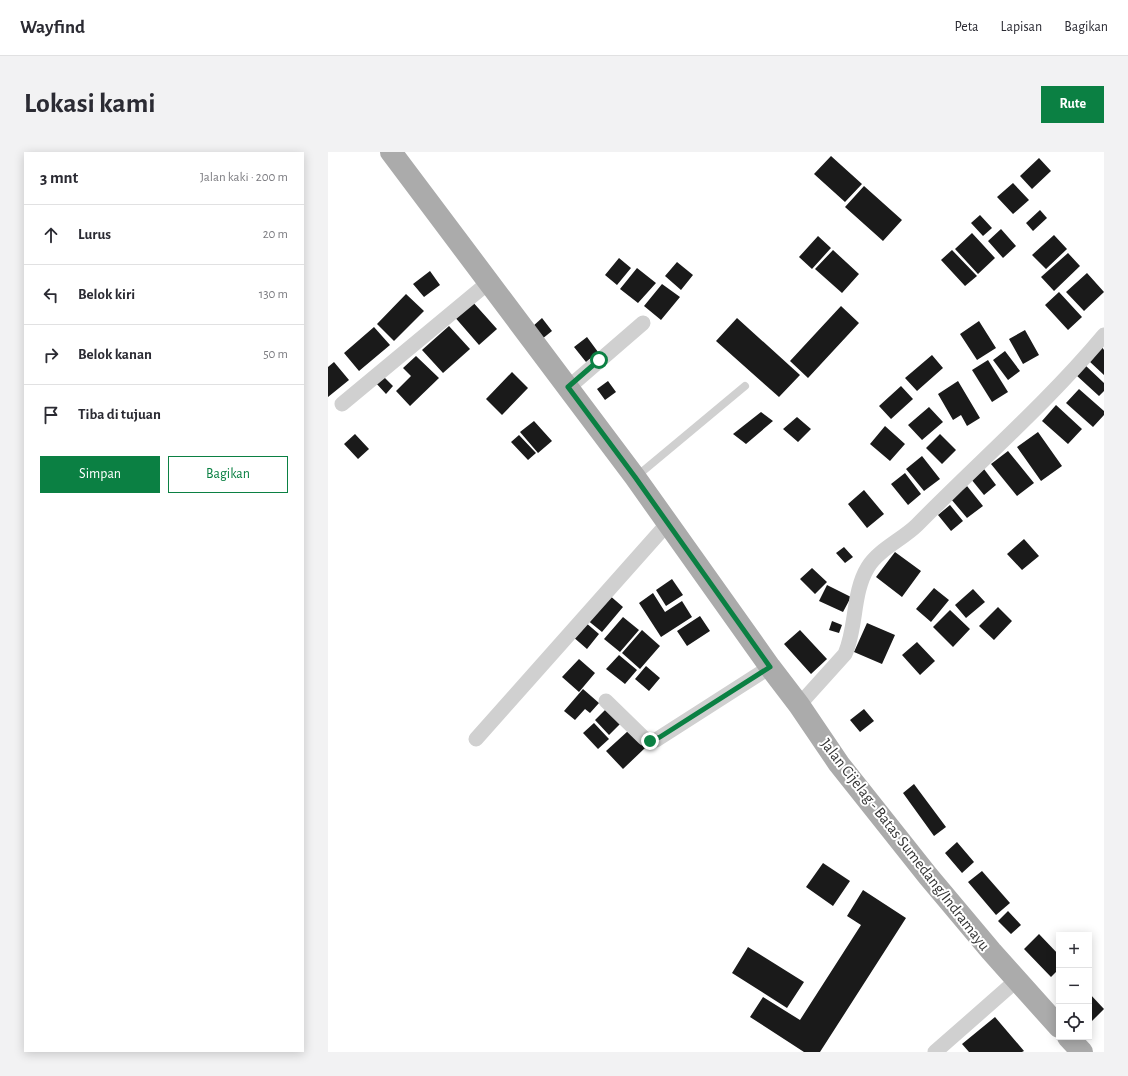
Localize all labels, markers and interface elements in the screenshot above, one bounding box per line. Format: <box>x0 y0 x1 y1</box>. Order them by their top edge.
text: Wayfind <box>20 18 85 37</box>
text: Peta <box>955 20 979 34</box>
text: Lapisan <box>1001 20 1042 34</box>
text: Bagikan <box>1064 20 1108 34</box>
button: Rute <box>1041 86 1104 123</box>
text: Lokasi kami <box>24 90 156 118</box>
text: 3 mnt <box>40 169 78 186</box>
text: Jalan kaki · 200 m <box>200 171 288 184</box>
icon: ahead <box>40 224 62 246</box>
text: Lurus <box>78 227 111 242</box>
text: 20 m <box>263 228 288 241</box>
icon: left <box>40 284 62 306</box>
text: Belok kiri <box>78 287 135 302</box>
text: 130 m <box>259 288 288 301</box>
icon: right <box>40 344 62 366</box>
text: Belok kanan <box>78 347 152 362</box>
text: 50 m <box>263 348 288 361</box>
route start <box>590 351 608 369</box>
icon: arrive <box>40 404 62 426</box>
text: Tiba di tujuan <box>78 407 161 422</box>
button: Simpan <box>40 456 160 493</box>
button: Bagikan <box>168 456 288 493</box>
route end <box>641 732 659 750</box>
street label: Jalan Cijelag - Batas Sumedang/Indramayu <box>817 736 993 954</box>
map controls <box>1056 932 1092 1040</box>
button: + <box>1056 932 1092 968</box>
button: − <box>1056 968 1092 1004</box>
button: locate <box>1056 1004 1092 1040</box>

